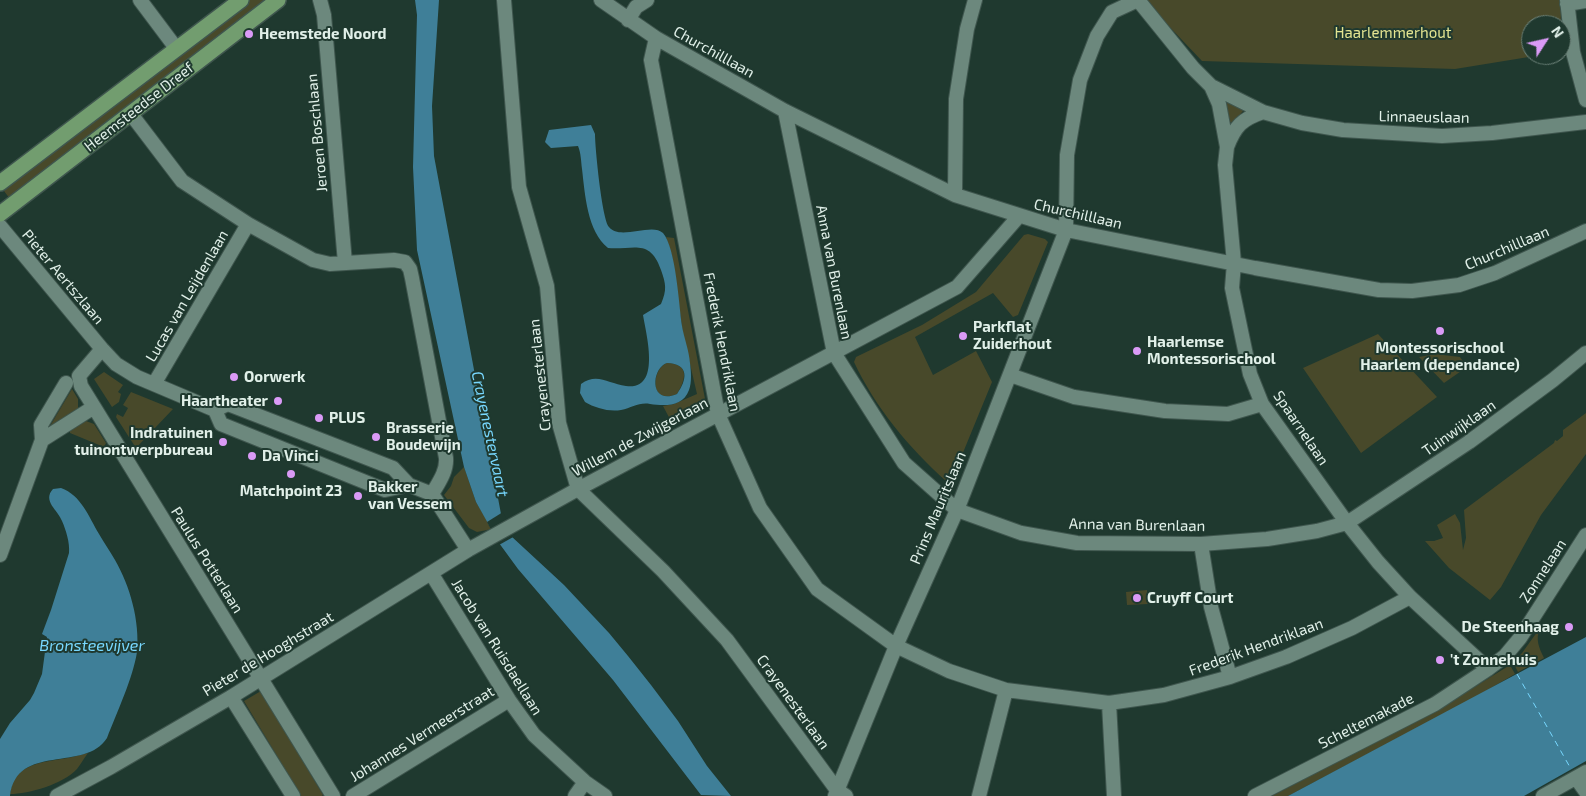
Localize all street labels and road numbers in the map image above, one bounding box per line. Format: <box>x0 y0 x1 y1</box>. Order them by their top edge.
street label: Churchilllaan <box>670 22 758 82</box>
street label: Heemsteedse Dreef <box>81 59 197 155</box>
street label: Jeroen Boschlaan <box>303 73 331 193</box>
street label: Linnaeuslaan <box>1378 107 1470 127</box>
street label: Churchilllaan <box>1032 195 1124 233</box>
street label: Anna van Burenlaan <box>812 203 856 341</box>
street label: Churchilllaan <box>1462 222 1552 274</box>
street label: Pieter Aertszlaan <box>18 226 108 328</box>
street label: Lucas van Leijdenlaan <box>142 227 232 365</box>
street label: Frederik Hendriklaan <box>700 271 744 413</box>
street label: Crayenesterlaan <box>525 318 555 432</box>
street label: Spaarnelaan <box>1269 387 1333 469</box>
street label: Willem de Zwijgerlaan <box>569 393 711 481</box>
street label: Tuinwijklaan <box>1419 396 1499 460</box>
street label: Prins Mauritslaan <box>906 449 970 567</box>
street label: Paulus Potterlaan <box>167 504 247 616</box>
street label: Anna van Burenlaan <box>1069 515 1205 535</box>
street label: Zonnelaan <box>1516 536 1570 606</box>
street label: Jacob van Ruisdaellaan <box>448 576 546 718</box>
street label: Pieter de Hooghstraat <box>199 608 337 700</box>
street label: Frederik Hendriklaan <box>1186 614 1326 680</box>
street label: Crayenesterlaan <box>753 651 833 753</box>
street label: Johannes Vermeerstraat <box>347 682 497 786</box>
street label: Scheltemakade <box>1315 689 1417 753</box>

